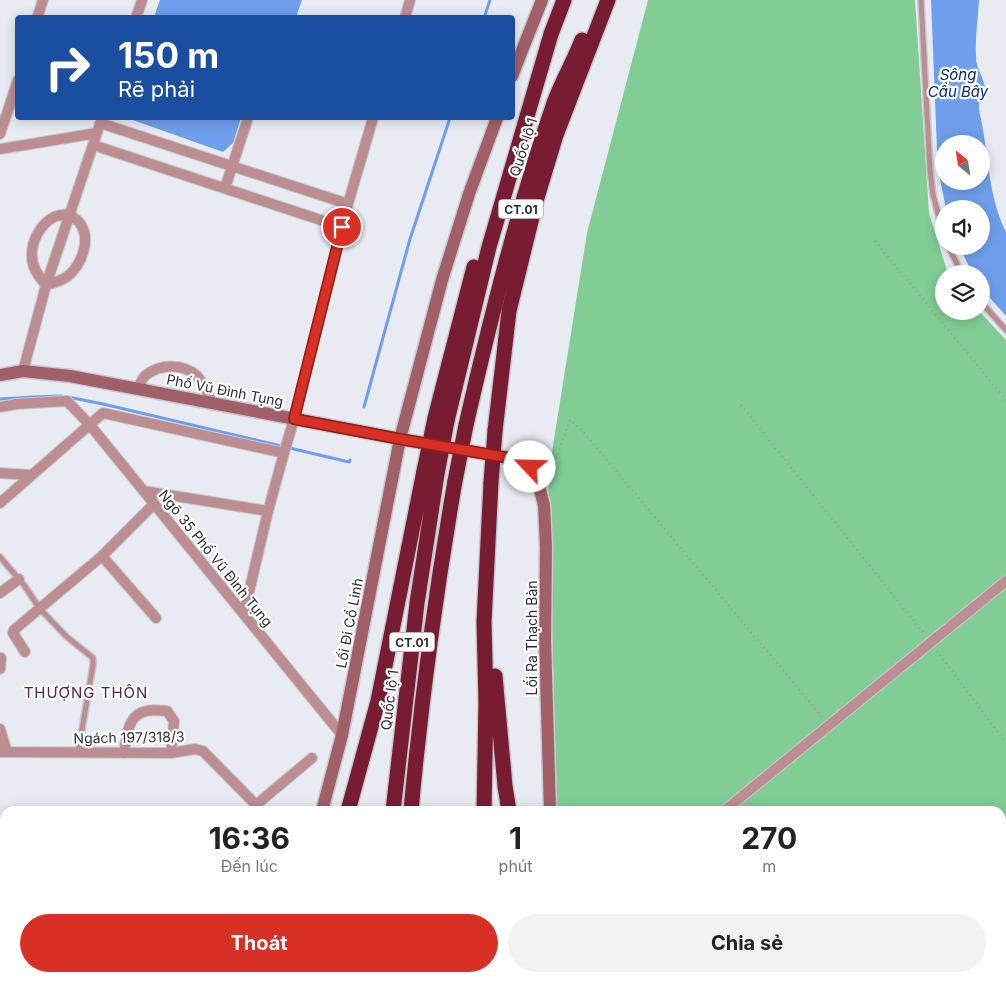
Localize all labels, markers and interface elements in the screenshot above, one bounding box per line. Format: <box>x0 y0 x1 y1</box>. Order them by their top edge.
text: 150 m <box>118 34 219 76</box>
icon: right <box>35 35 100 100</box>
water label: Sông Cầu Bây <box>928 65 989 101</box>
text: Rẽ phải <box>118 76 195 102</box>
street label: Quốc lộ 1 <box>506 115 540 179</box>
north arrow <box>935 135 990 190</box>
map controls <box>935 135 990 320</box>
road number: CT.01 <box>498 200 544 218</box>
button: sound <box>935 200 990 255</box>
pin <box>321 206 363 248</box>
icon: arrive <box>328 213 356 241</box>
button: layers <box>935 265 990 320</box>
street label: Phố Vũ Đình Tụng <box>165 370 285 410</box>
position arrow <box>503 440 555 492</box>
street label: Ngõ 35 Phố Vũ Đình Tụng <box>156 486 276 630</box>
street label: Lối Đi Cổ Linh <box>332 576 366 670</box>
street label: Lối Ra Thạch Bàn <box>523 580 540 696</box>
road number: CT.01 <box>390 632 434 652</box>
street label: Quốc lộ 1 <box>377 669 401 731</box>
district label: THƯỢNG THÔN <box>24 683 148 702</box>
street label: Ngách 197/318/3 <box>73 728 185 746</box>
text: 16:36 <box>209 820 290 856</box>
text: 1 <box>509 820 522 856</box>
text: 270 <box>741 820 797 856</box>
text: Đến lúc <box>221 856 278 876</box>
text: phút <box>499 856 533 876</box>
text: m <box>762 856 776 876</box>
button: Thoát <box>20 914 498 972</box>
button: Chia sẻ <box>508 914 986 972</box>

